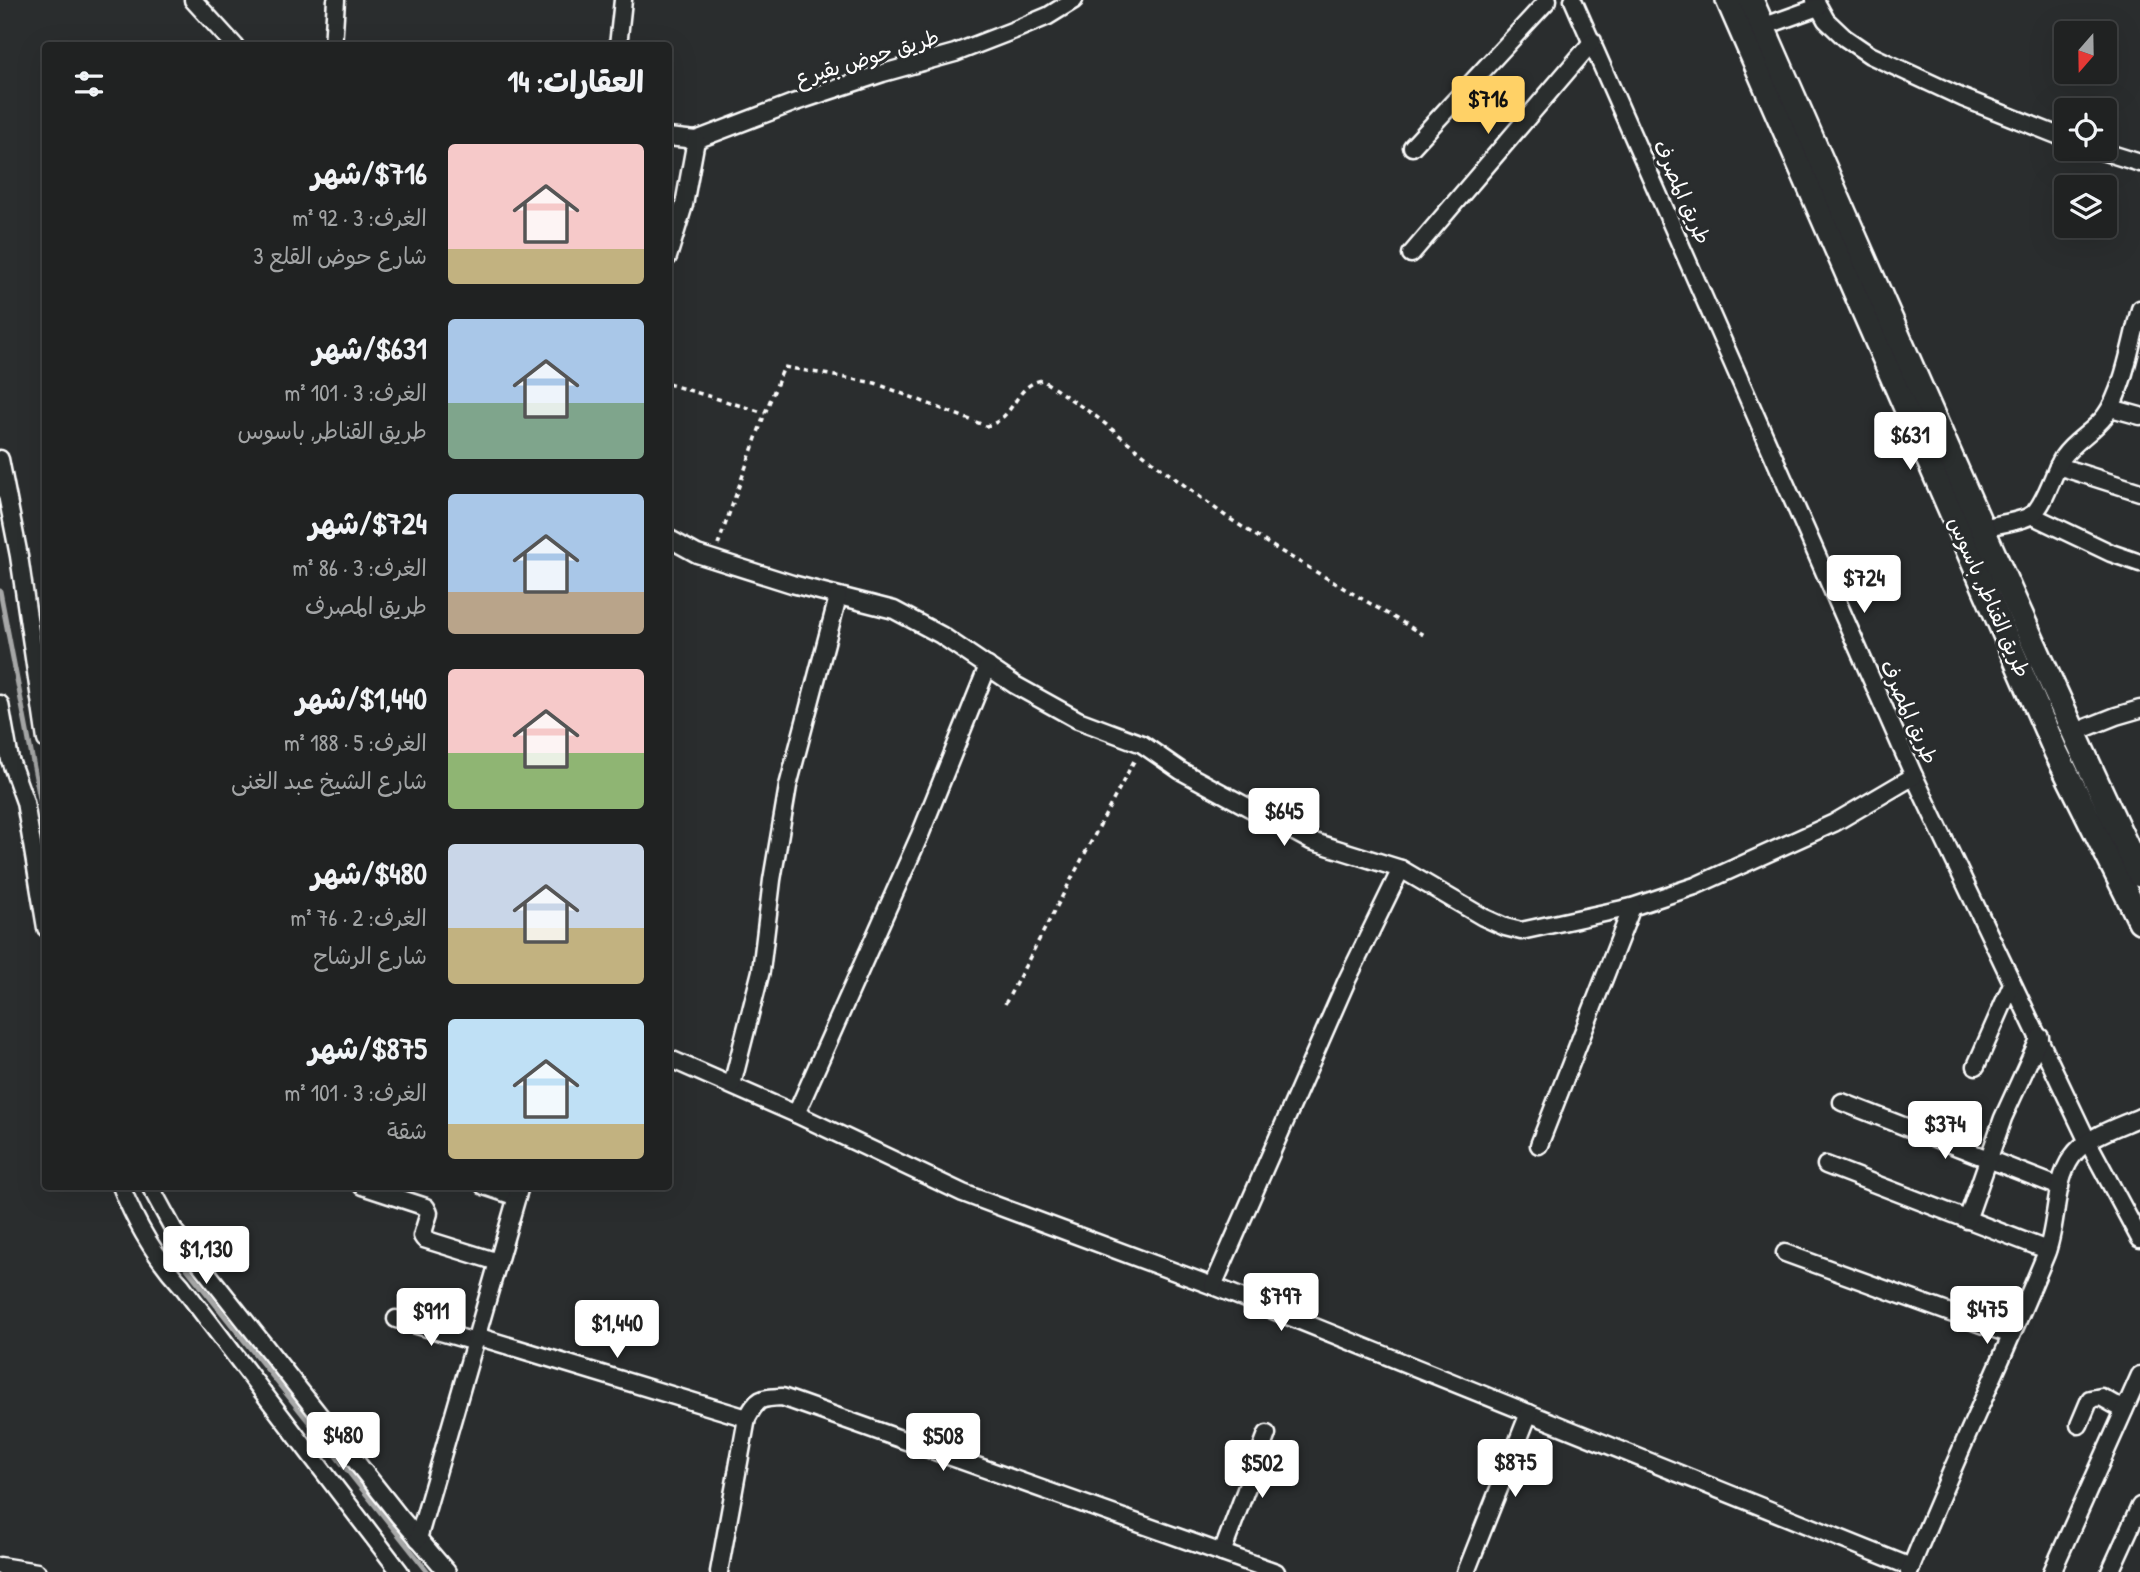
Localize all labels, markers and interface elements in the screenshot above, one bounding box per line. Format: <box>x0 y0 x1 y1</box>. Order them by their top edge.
north arrow <box>2054 21 2118 84</box>
map controls <box>2054 21 2117 238</box>
street label: طريق حوض بقيرع <box>791 22 943 93</box>
text: العقارات: 14 <box>507 61 644 101</box>
icon: filters <box>70 65 108 103</box>
pin: $716 <box>1447 76 1529 136</box>
text: $716 <box>1468 83 1508 114</box>
button: locate <box>2054 98 2117 161</box>
street label: طريق المصرف <box>1647 135 1718 249</box>
text: $716/شهر <box>312 153 427 193</box>
icon: home <box>504 172 588 256</box>
button: layers <box>2054 175 2117 238</box>
text: الغرف: 3 · 92 m² <box>292 202 427 233</box>
text: شارع حوض القلع 3 <box>253 240 427 271</box>
text: $631/شهر <box>313 328 427 368</box>
icon: home <box>504 347 588 431</box>
text: الغرف: 3 · 101 m² <box>285 377 427 408</box>
pin: $631 <box>1869 412 1951 472</box>
text: طريق القناطر, باسوس <box>238 415 427 446</box>
text: $631 <box>1890 419 1930 450</box>
text: $724/شهر <box>309 503 427 543</box>
street label: طريق القناطر, باسوس <box>1941 512 2038 682</box>
icon: home <box>504 522 588 606</box>
text: الغرف: 3 · 86 m² <box>292 552 427 583</box>
pin: $724 <box>1823 556 1905 615</box>
text: $724 <box>1843 562 1885 593</box>
text: طريق المصرف <box>305 590 427 621</box>
street label: طريق المصرف <box>1874 655 1945 769</box>
text: $1,440/شهر <box>296 678 427 718</box>
icon: home <box>504 697 588 781</box>
text: الغرف: 5 · 188 m² <box>284 727 427 758</box>
text: شارع الشيخ عبد الغنى <box>231 765 427 796</box>
pin: $645 <box>1243 788 1325 848</box>
text: $645 <box>1264 795 1304 826</box>
text: $480/شهر <box>312 853 427 893</box>
icon: home <box>504 872 588 956</box>
text: الغرف: 2 · 76 m² <box>291 902 427 933</box>
text: شارع الرشاح <box>313 940 427 971</box>
text: $875/شهر <box>309 1028 427 1068</box>
icon: home <box>504 1047 588 1131</box>
text: الغرف: 3 · 101 m² <box>285 1077 427 1108</box>
pin: $374 <box>1904 1102 1986 1161</box>
text: $374 <box>1924 1108 1966 1139</box>
text: شقة <box>387 1115 427 1146</box>
pin: $1,130 <box>149 1226 263 1286</box>
text: $1,130 <box>179 1233 233 1264</box>
pin: $797 <box>1240 1274 1322 1333</box>
text: $797 <box>1260 1280 1302 1311</box>
pin: $475 <box>1946 1286 2028 1346</box>
pin: $911 <box>390 1288 472 1348</box>
text: $475 <box>1966 1293 2008 1324</box>
text: $911 <box>413 1295 449 1326</box>
pin: $1,440 <box>560 1300 674 1360</box>
text: $1,440 <box>591 1307 643 1338</box>
pin: $480 <box>302 1412 384 1472</box>
pin: $508 <box>902 1414 984 1473</box>
text: $480 <box>323 1419 363 1450</box>
text: $508 <box>922 1420 964 1451</box>
pin: $502 <box>1221 1440 1303 1500</box>
pin: $875 <box>1474 1440 1556 1499</box>
text: $875 <box>1494 1446 1536 1477</box>
text: $502 <box>1241 1447 1283 1478</box>

